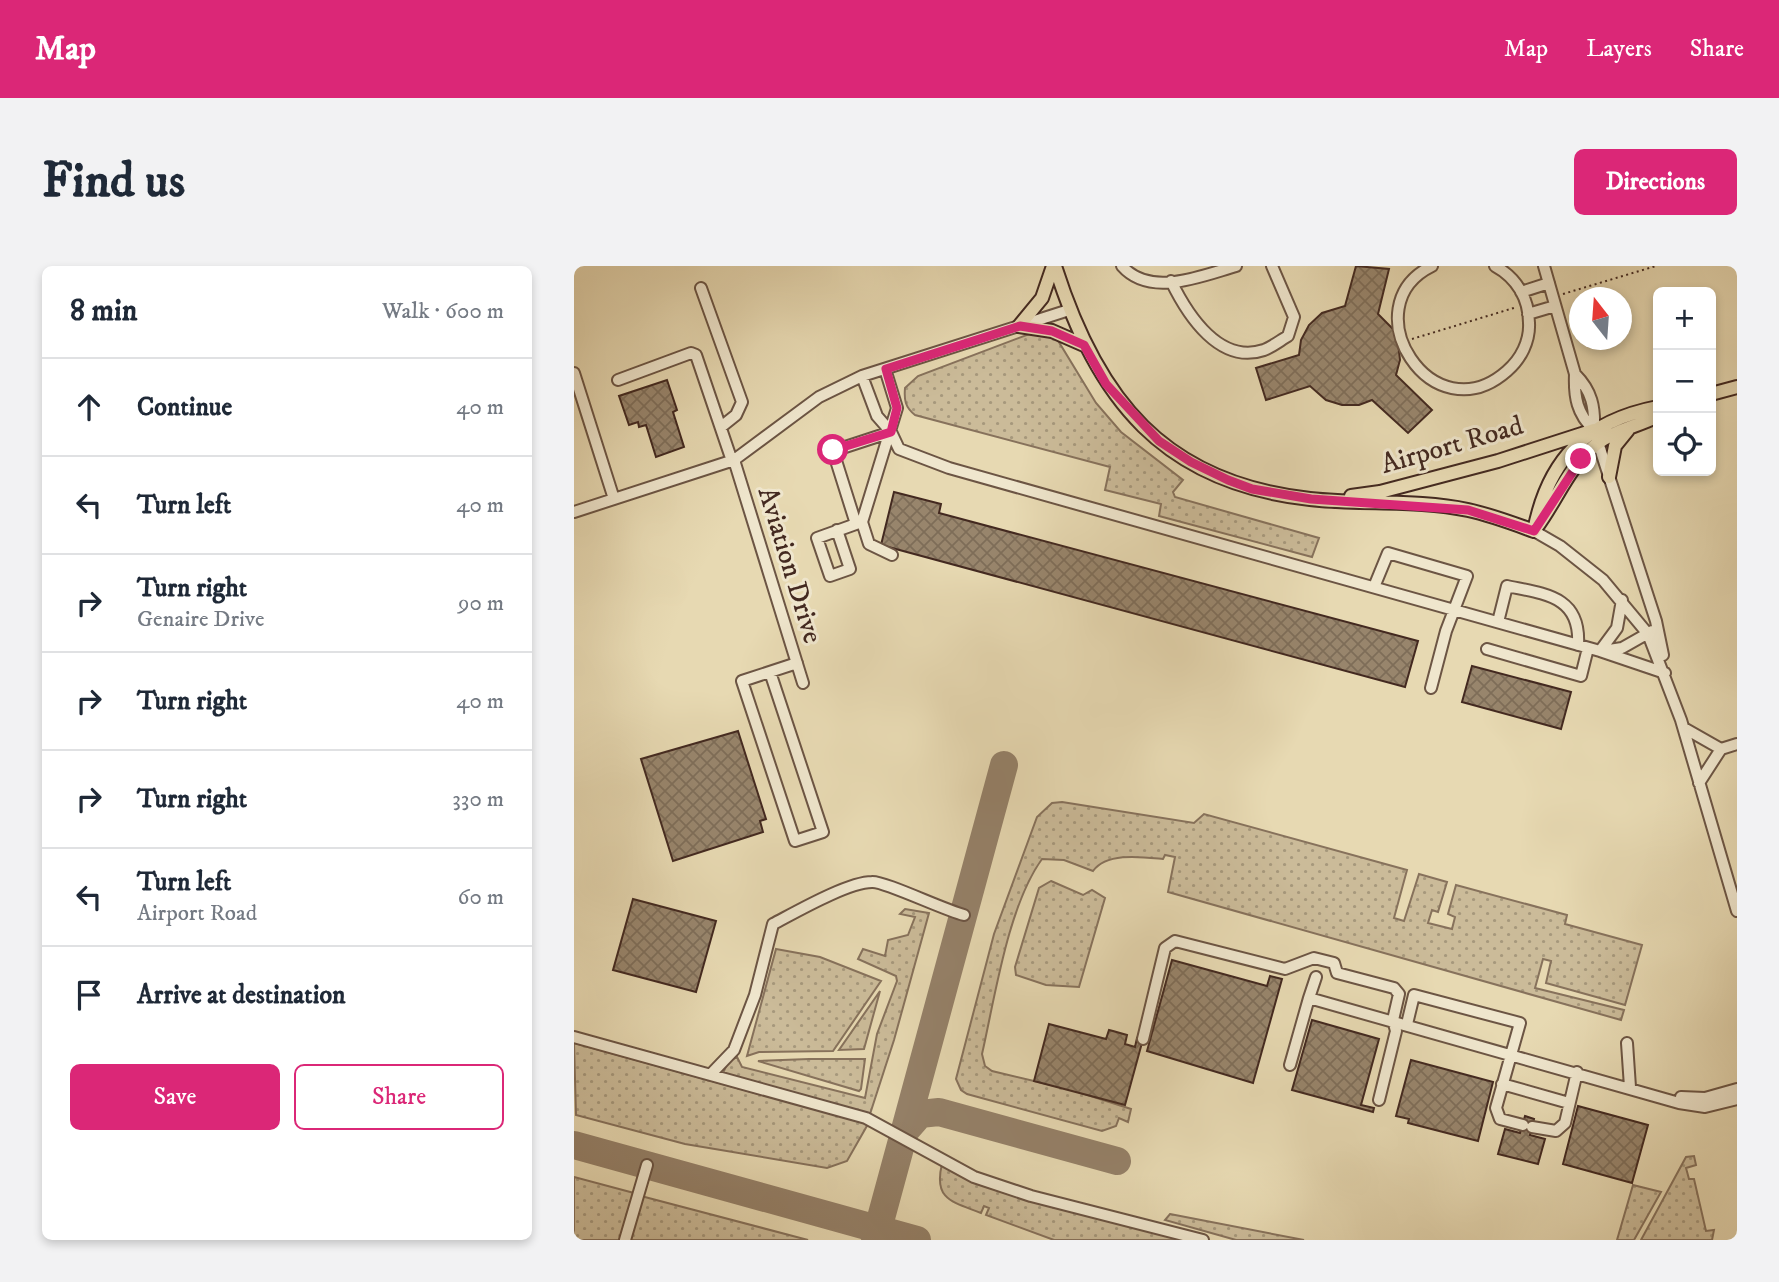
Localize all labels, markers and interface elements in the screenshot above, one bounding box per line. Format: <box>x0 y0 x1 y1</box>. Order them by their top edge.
text: Map <box>35 29 96 70</box>
text: Map <box>1504 34 1548 64</box>
text: Layers <box>1586 34 1652 64</box>
text: Share <box>1690 34 1744 64</box>
button: Directions <box>1574 149 1737 215</box>
text: Find us <box>42 151 185 213</box>
north arrow <box>1569 287 1632 350</box>
map controls <box>1653 287 1716 476</box>
button: + <box>1653 287 1716 350</box>
text: 8 min <box>70 293 137 330</box>
text: Walk · 600 m <box>382 297 504 326</box>
button: − <box>1653 350 1716 413</box>
icon: ahead <box>70 388 108 426</box>
text: Continue <box>137 391 232 424</box>
text: 40 m <box>456 393 504 422</box>
street label: Airport Road <box>1377 408 1527 482</box>
button: locate <box>1653 413 1716 476</box>
route start <box>817 434 848 465</box>
route end <box>1565 443 1596 474</box>
street label: Aviation Drive <box>750 483 830 647</box>
icon: left <box>70 486 108 524</box>
text: Turn left <box>137 489 231 522</box>
text: 40 m <box>456 491 504 520</box>
text: Turn right <box>137 572 247 605</box>
icon: right <box>70 584 108 622</box>
text: 90 m <box>458 589 504 618</box>
text: Genaire Drive <box>137 605 265 634</box>
icon: right <box>70 682 108 720</box>
text: Turn right <box>137 685 247 718</box>
text: 40 m <box>456 687 504 716</box>
icon: right <box>70 780 108 818</box>
text: Turn right <box>137 783 247 816</box>
text: 330 m <box>452 785 504 814</box>
text: Turn left <box>137 866 231 899</box>
icon: left <box>70 878 108 916</box>
text: 60 m <box>457 883 504 912</box>
text: Airport Road <box>137 899 257 928</box>
icon: arrive <box>70 976 108 1014</box>
text: Arrive at destination <box>137 979 346 1012</box>
button: Save <box>70 1064 280 1130</box>
button: Share <box>294 1064 504 1130</box>

